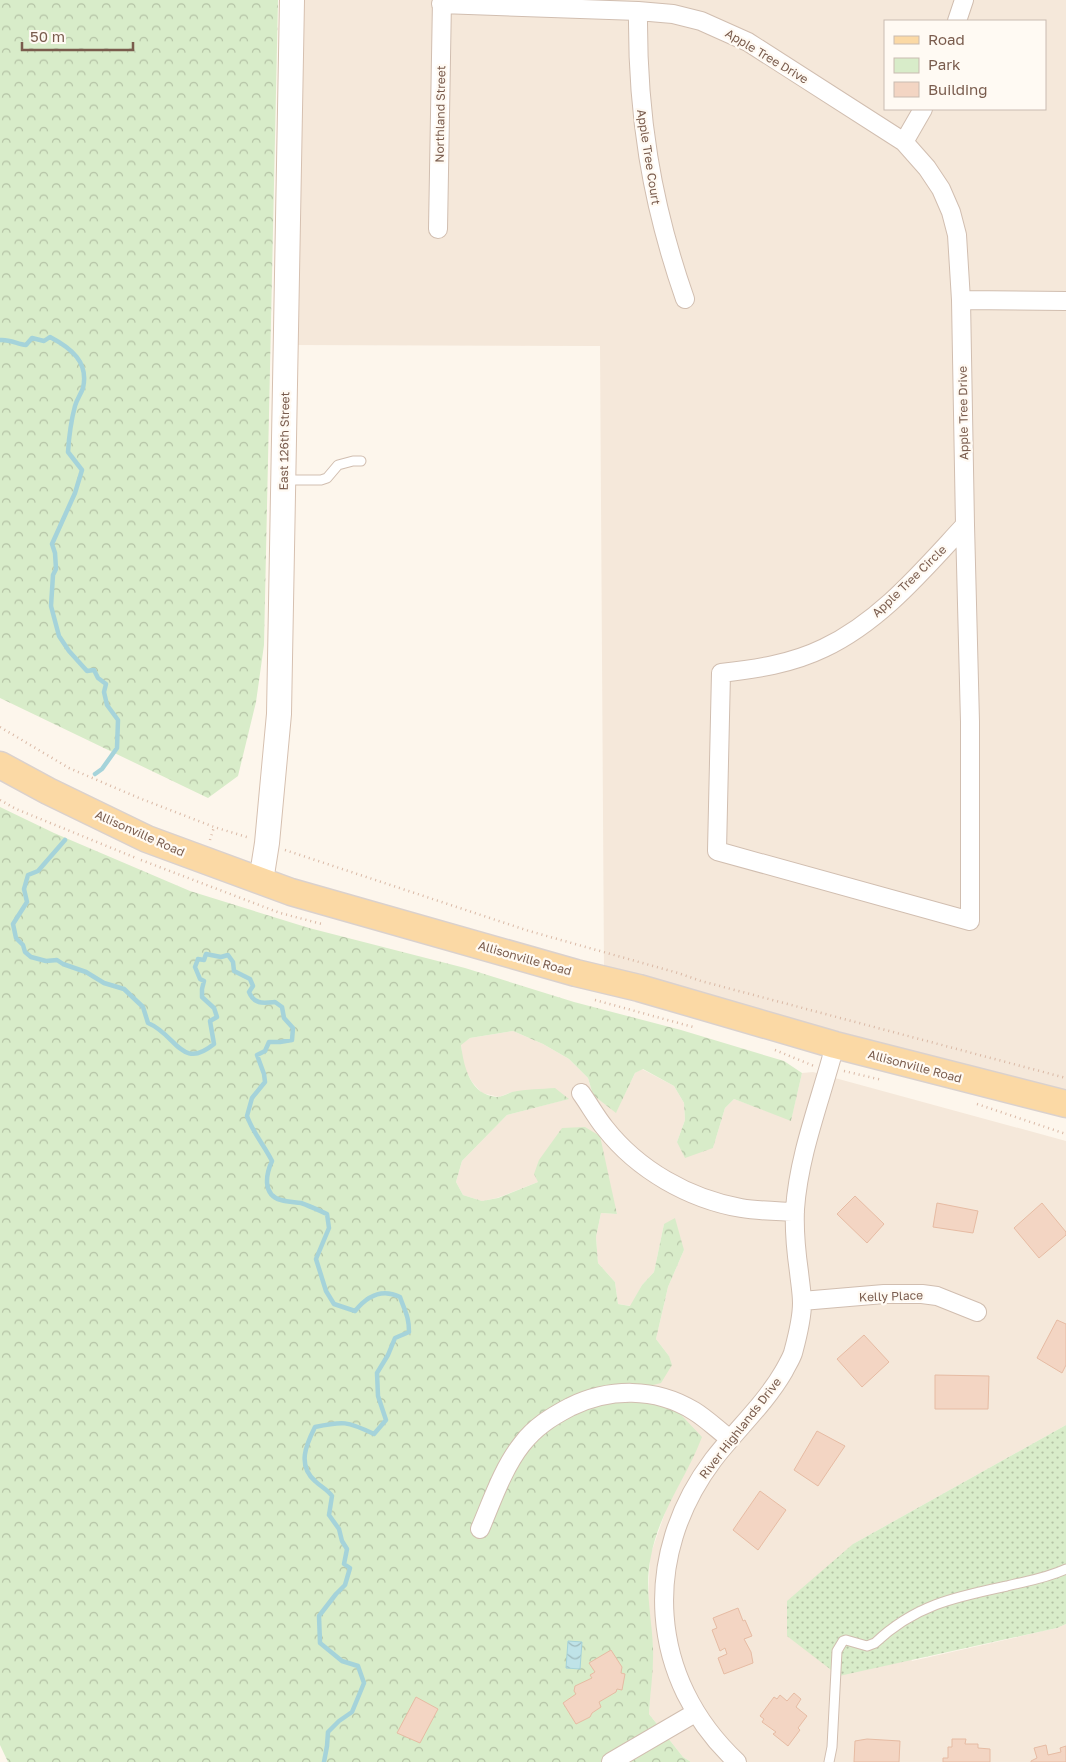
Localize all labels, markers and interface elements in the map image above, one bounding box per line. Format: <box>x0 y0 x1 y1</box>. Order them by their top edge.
scale bar <box>22 20 134 52</box>
legend <box>884 20 1046 110</box>
street label: Apple Tree Drive <box>723 25 811 87</box>
text: 50 m <box>30 27 65 45</box>
text: Road <box>928 30 965 48</box>
text: Park <box>928 55 961 73</box>
street label: Northland Street <box>432 65 448 163</box>
text: Building <box>928 80 988 98</box>
street label: Apple Tree Court <box>634 108 664 206</box>
street label: Apple Tree Drive <box>955 366 971 460</box>
street label: East 126th Street <box>276 391 292 491</box>
street label: Apple Tree Circle <box>869 542 949 620</box>
street label: Allisonville Road <box>93 807 187 859</box>
street label: Allisonville Road <box>477 938 573 978</box>
street label: Allisonville Road <box>867 1046 963 1086</box>
street label: Kelly Place <box>859 1287 923 1305</box>
street label: River Highlands Drive <box>696 1374 784 1482</box>

